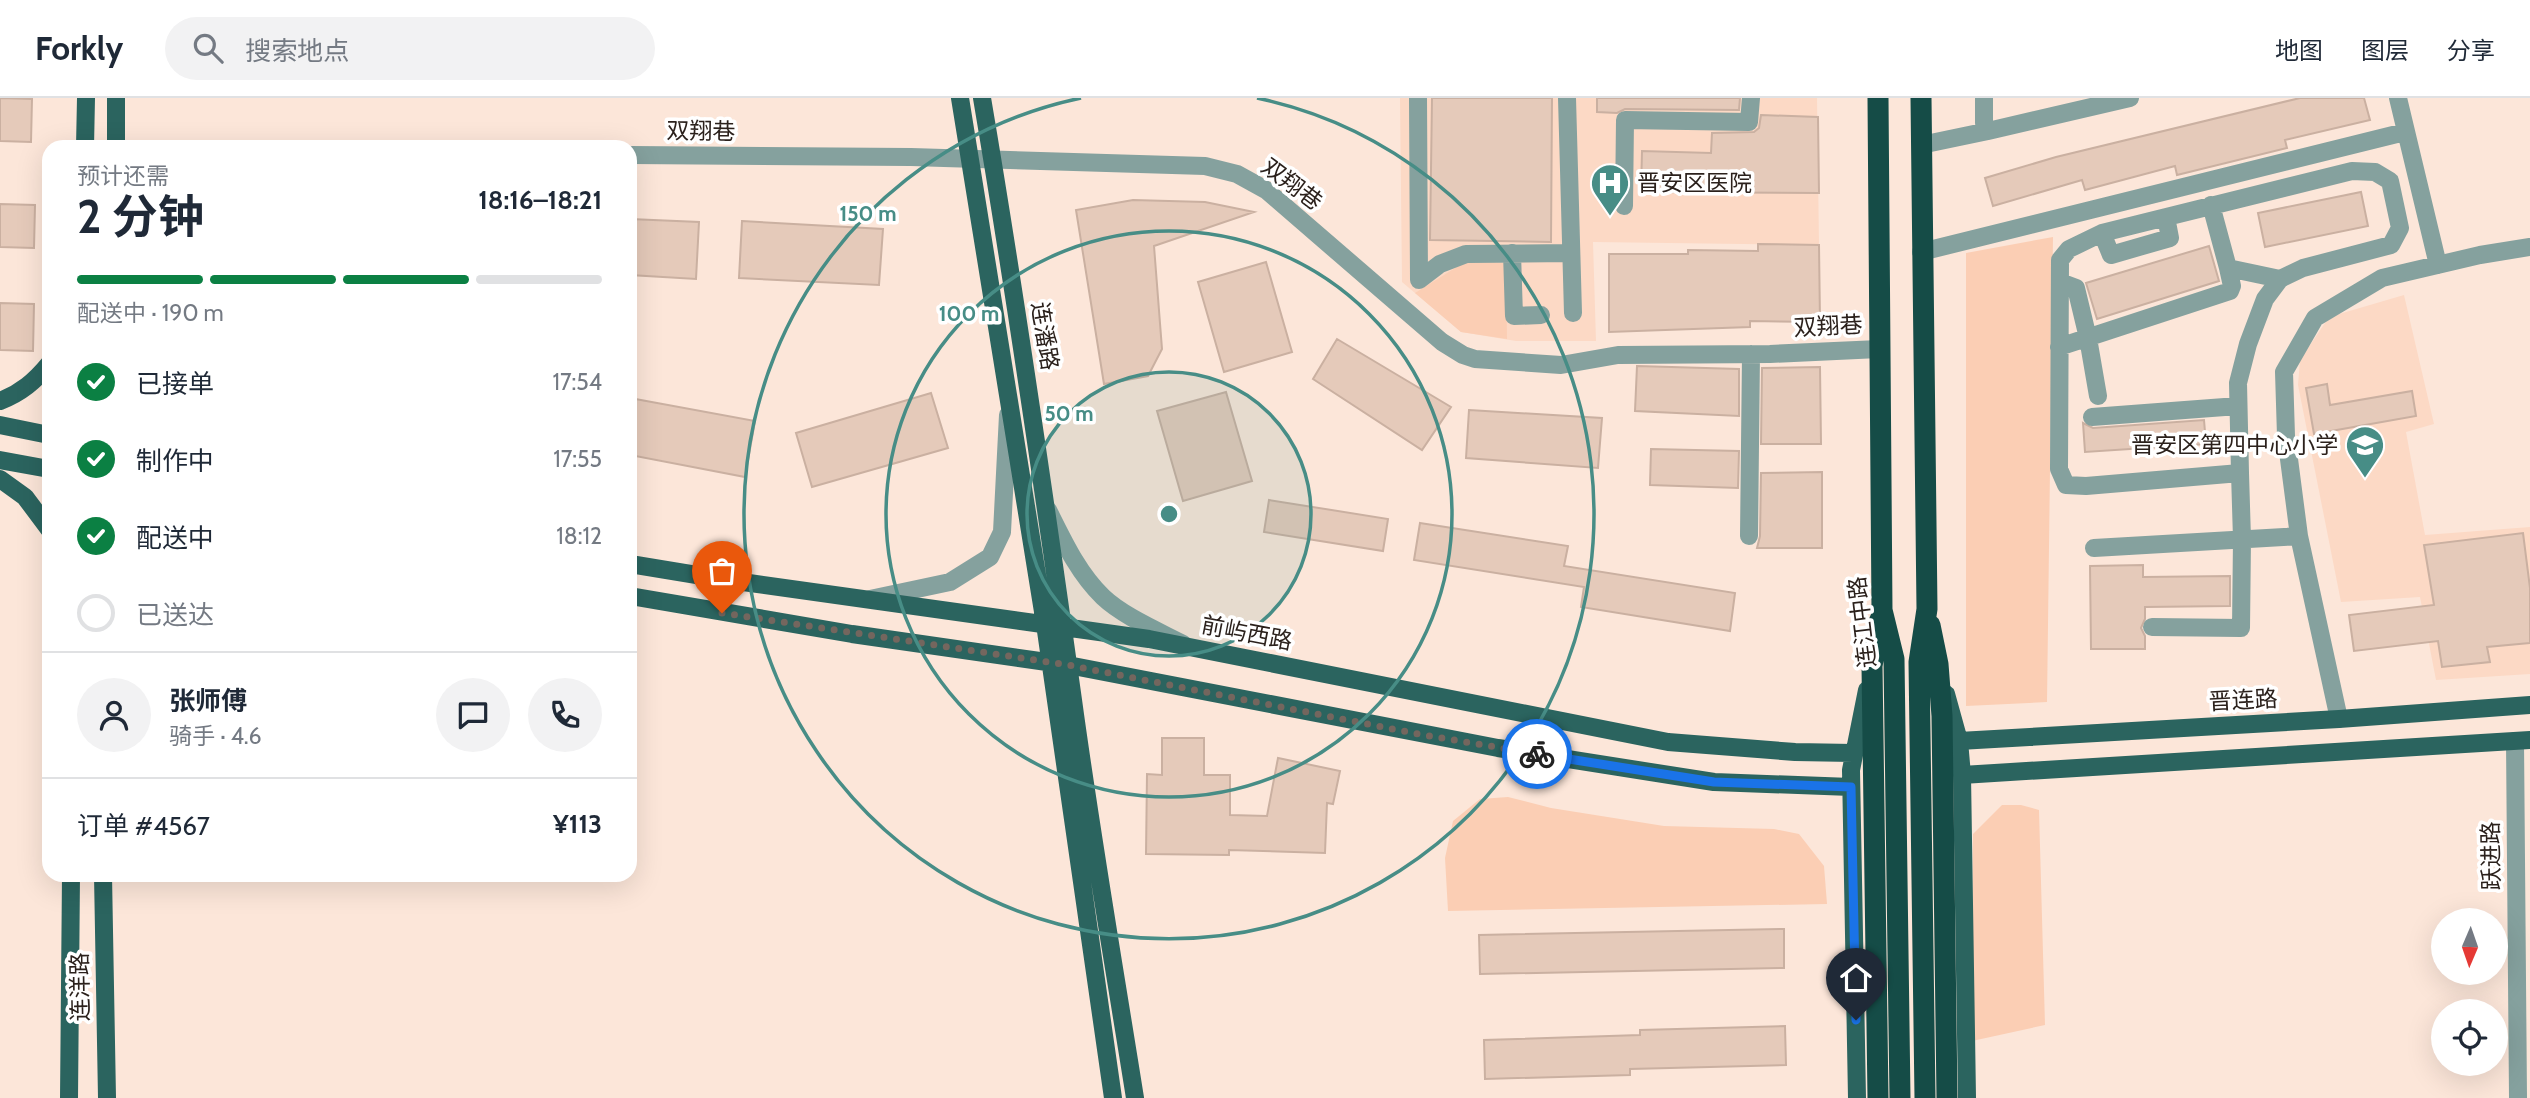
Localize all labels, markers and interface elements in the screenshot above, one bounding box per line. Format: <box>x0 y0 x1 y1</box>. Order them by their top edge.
search box <box>165 17 655 80</box>
text: Forkly <box>35 28 123 68</box>
icon: search <box>189 29 227 67</box>
text: 搜索地点 <box>245 35 349 67</box>
text: 地图 <box>2275 36 2323 65</box>
text: 图层 <box>2361 36 2409 65</box>
text: 分享 <box>2447 36 2495 65</box>
street label: 双翔巷 <box>666 116 736 146</box>
street label: 双翔巷 <box>1256 152 1328 216</box>
text: 预计还需 <box>77 162 169 190</box>
hospital icon: 晋安区医院 <box>1589 162 1631 217</box>
place label: 晋安区医院 <box>1637 169 1752 197</box>
text: 18:16–18:21 <box>478 184 602 216</box>
text: 2 分钟 <box>77 189 204 245</box>
text: 150 m <box>840 201 896 226</box>
text: 配送中 · 190 m <box>77 299 224 327</box>
street label: 连潘路 <box>1026 300 1064 372</box>
text: 100 m <box>939 301 999 326</box>
street label: 双翔巷 <box>1793 310 1863 342</box>
icon: check <box>77 363 115 401</box>
text: 已接单 <box>136 368 214 400</box>
text: 17:54 <box>552 368 602 396</box>
text: 50 m <box>1044 401 1094 426</box>
school or university icon: 晋安区第四中心小学 <box>2344 424 2386 479</box>
place label: 晋安区第四中心小学 <box>2131 431 2338 459</box>
icon: check <box>77 440 115 478</box>
text: 制作中 <box>136 445 214 477</box>
text: 17:55 <box>553 445 602 473</box>
centre of rings <box>1157 502 1181 526</box>
icon: check <box>77 517 115 555</box>
text: 配送中 <box>136 522 214 554</box>
text: 18:12 <box>556 522 602 550</box>
pin <box>692 541 752 613</box>
icon: bag <box>703 552 741 590</box>
street label: 连江中路 <box>1842 575 1882 669</box>
text: 已送达 <box>136 599 214 631</box>
street label: 前屿西路 <box>1199 610 1295 656</box>
button: person <box>77 678 151 752</box>
button: chat <box>436 678 510 752</box>
button: phone <box>528 678 602 752</box>
street label: 晋连路 <box>2208 684 2278 716</box>
text: 张师傅 <box>169 685 247 717</box>
courier <box>1502 719 1572 789</box>
text: 骑手 · 4.6 <box>169 722 262 750</box>
icon: bike <box>1518 735 1556 773</box>
text: ¥113 <box>553 808 602 840</box>
text: 订单 #4567 <box>77 810 210 842</box>
street label: 跃进路 <box>2476 821 2506 891</box>
north arrow <box>2431 908 2508 985</box>
map controls <box>2431 908 2508 1076</box>
pin <box>1826 948 1886 1020</box>
street label: 连洋路 <box>65 952 95 1022</box>
icon: home <box>1837 959 1875 997</box>
button: locate <box>2431 999 2508 1076</box>

